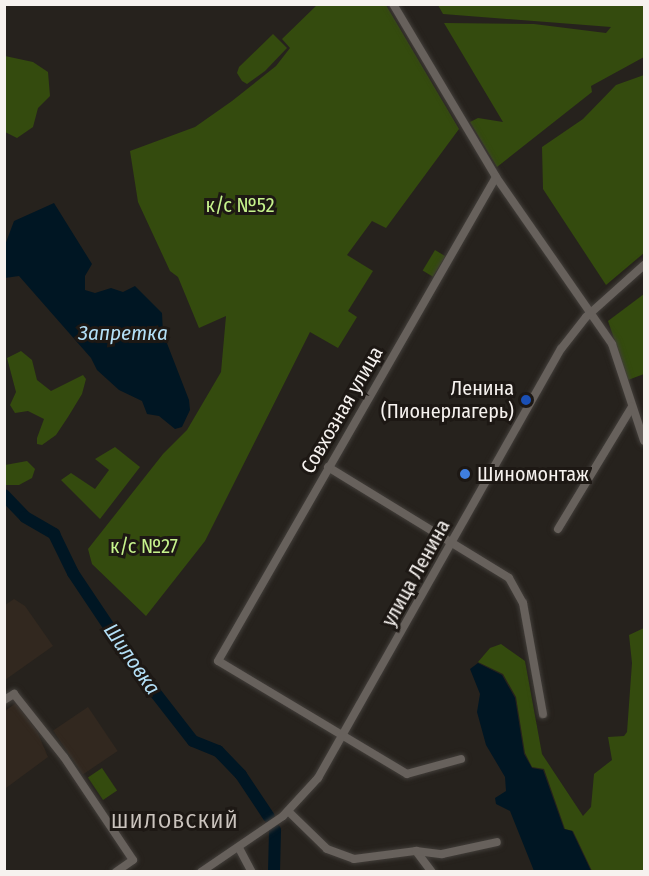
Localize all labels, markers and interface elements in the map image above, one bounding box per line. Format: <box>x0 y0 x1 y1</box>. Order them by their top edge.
park label: к/с №52 <box>206 193 274 217</box>
water label: Запретка <box>78 320 168 346</box>
street label: Совхозная улица <box>296 342 388 478</box>
place label: Ленина (Пионерлагерь) <box>381 376 514 423</box>
marker: Ленина (Пионерлагерь) <box>519 393 533 407</box>
place label: Шиномонтаж <box>477 462 589 486</box>
marker: Шиномонтаж <box>458 467 472 481</box>
street label: улица Ленина <box>377 515 455 631</box>
park label: к/с №27 <box>110 534 178 558</box>
water label: Шиловка <box>98 619 166 699</box>
district label: ШИЛОВСКИЙ <box>111 808 239 834</box>

